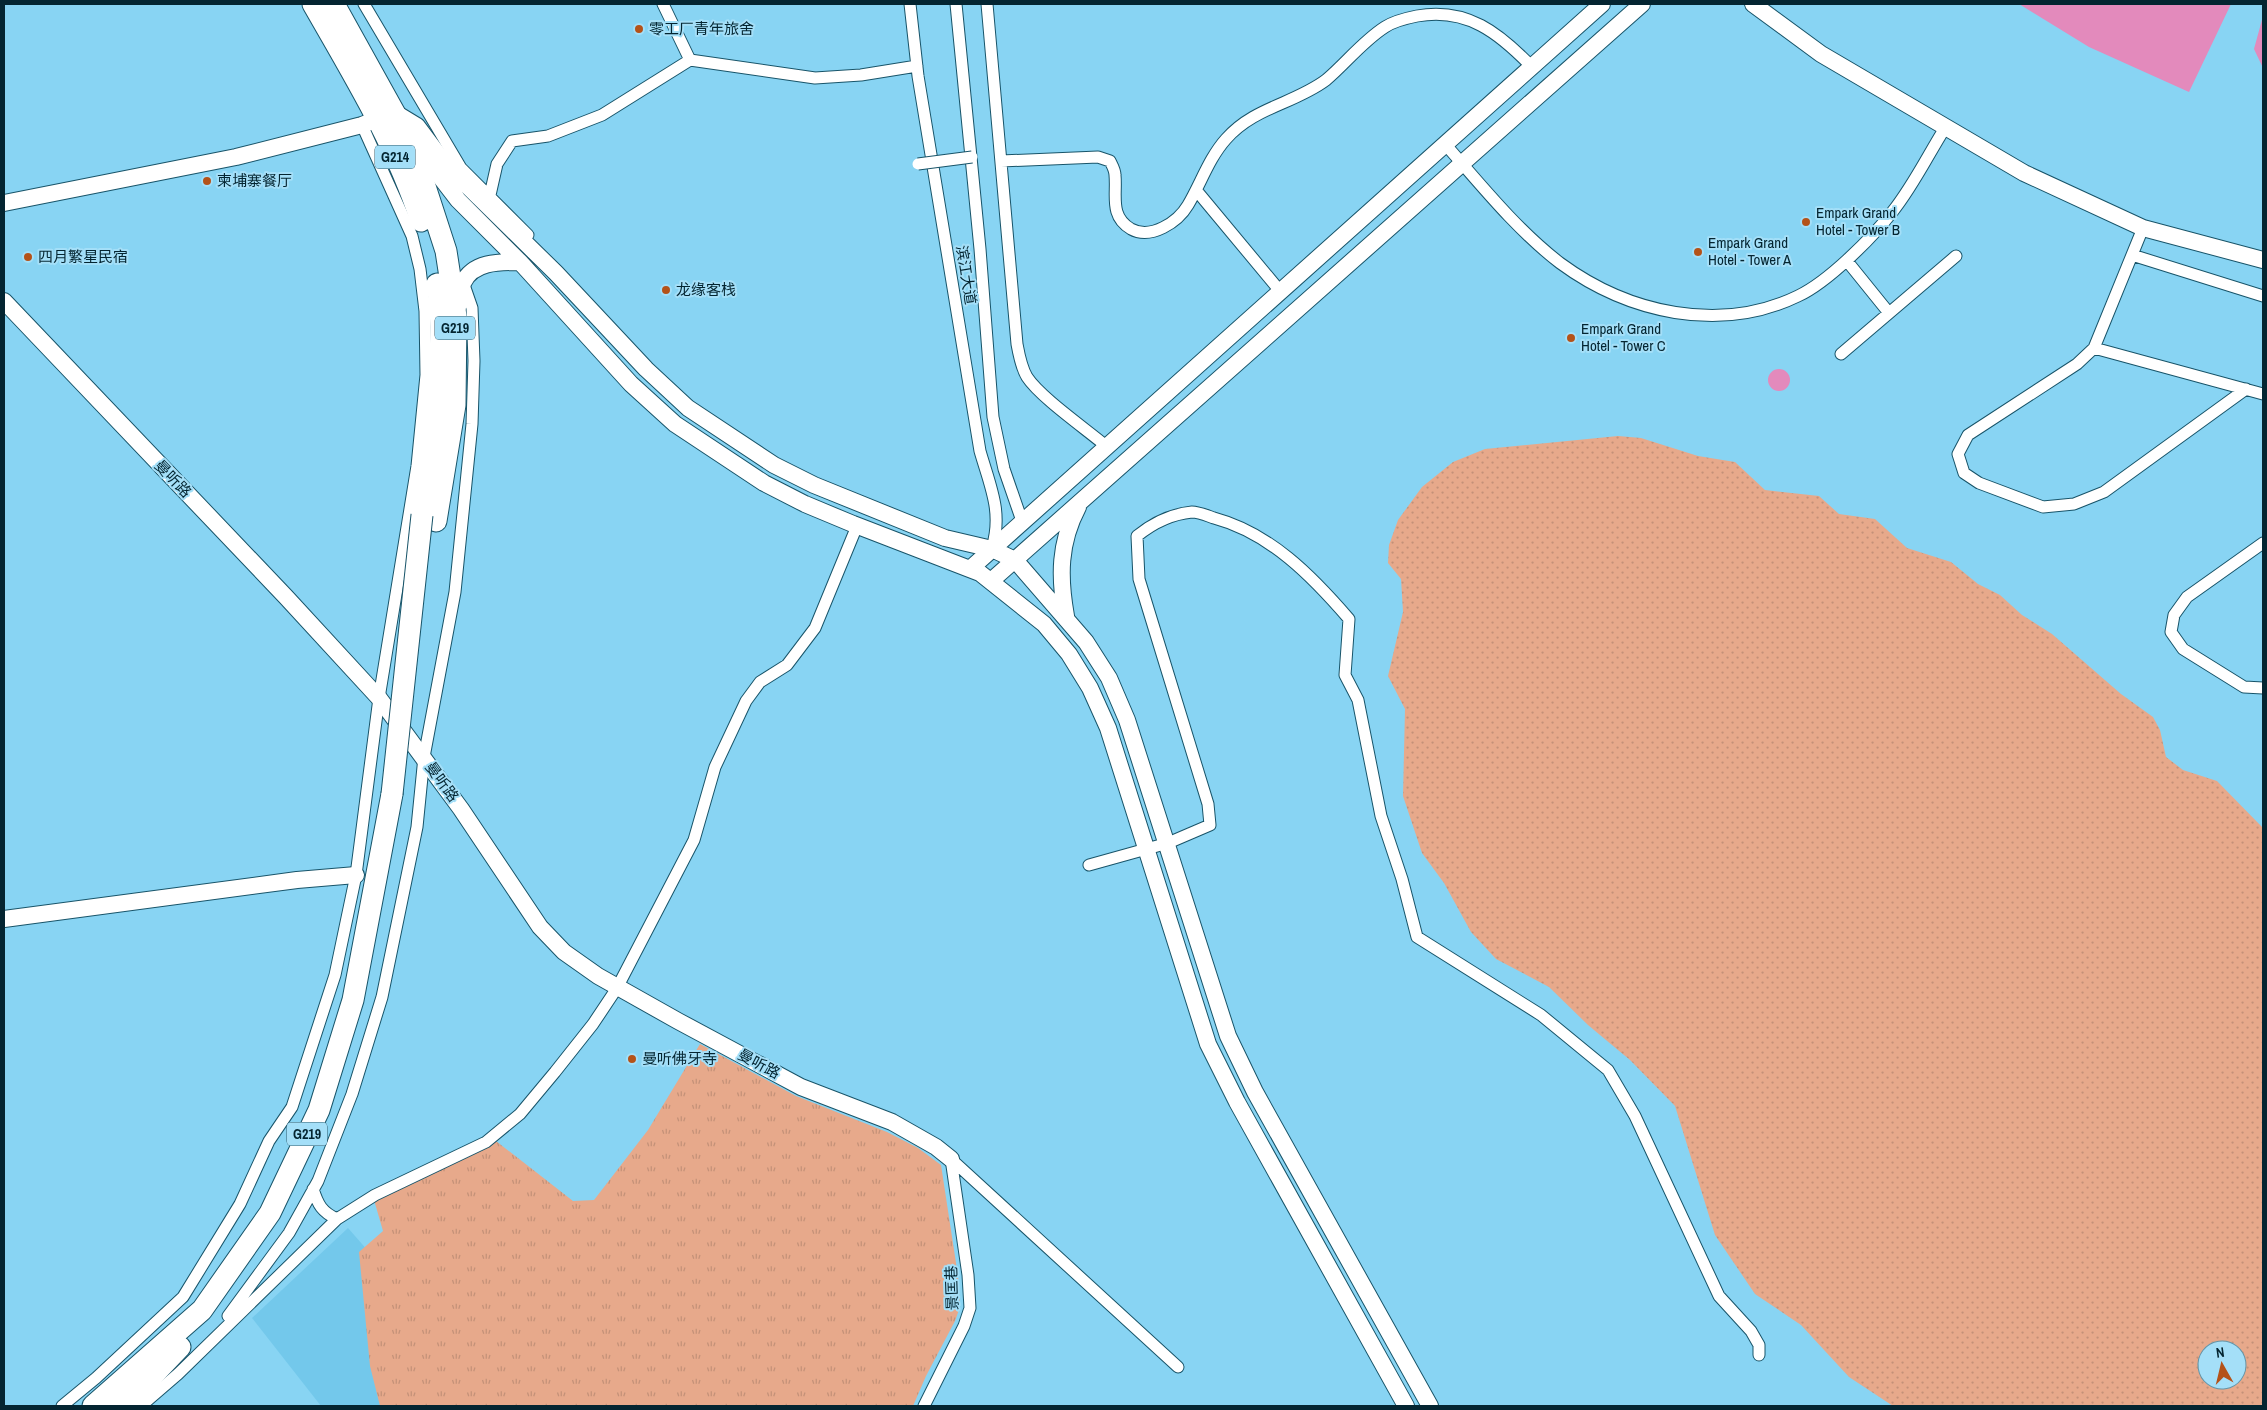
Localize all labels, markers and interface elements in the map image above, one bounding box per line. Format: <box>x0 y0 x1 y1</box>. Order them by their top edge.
place label: 零工厂青年旅舍 <box>649 18 754 39</box>
marker: 零工厂青年旅舍 <box>633 23 645 35</box>
road number: G214 <box>375 146 415 168</box>
place label: 柬埔寨餐厅 <box>217 170 292 191</box>
marker: 柬埔寨餐厅 <box>201 175 213 187</box>
place label: Empark Grand Hotel - Tower B <box>1816 202 1900 240</box>
marker: Empark Grand Hotel - Tower B <box>1800 216 1812 228</box>
place label: Empark Grand Hotel - Tower A <box>1708 232 1792 270</box>
street label: 滨江大道 <box>951 244 982 306</box>
place label: 四月繁星民宿 <box>38 246 128 267</box>
marker: Empark Grand Hotel - Tower A <box>1692 246 1704 258</box>
marker: 四月繁星民宿 <box>22 251 34 263</box>
place label: 龙缘客栈 <box>676 279 736 300</box>
marker: 龙缘客栈 <box>660 284 672 296</box>
road number: G219 <box>435 316 475 339</box>
place label: Empark Grand Hotel - Tower C <box>1581 318 1666 356</box>
marker: Empark Grand Hotel - Tower C <box>1565 332 1577 344</box>
street label: 曼听路 <box>150 455 197 502</box>
street label: 曼听路 <box>421 757 464 806</box>
street label: 曼听路 <box>734 1044 784 1083</box>
place label: 曼听佛牙寺 <box>642 1048 717 1069</box>
marker: 曼听佛牙寺 <box>626 1053 638 1065</box>
road number: G219 <box>287 1122 327 1146</box>
street label: 景匡巷 <box>940 1265 963 1311</box>
north arrow <box>2197 1340 2247 1390</box>
text: N <box>2215 1343 2226 1362</box>

